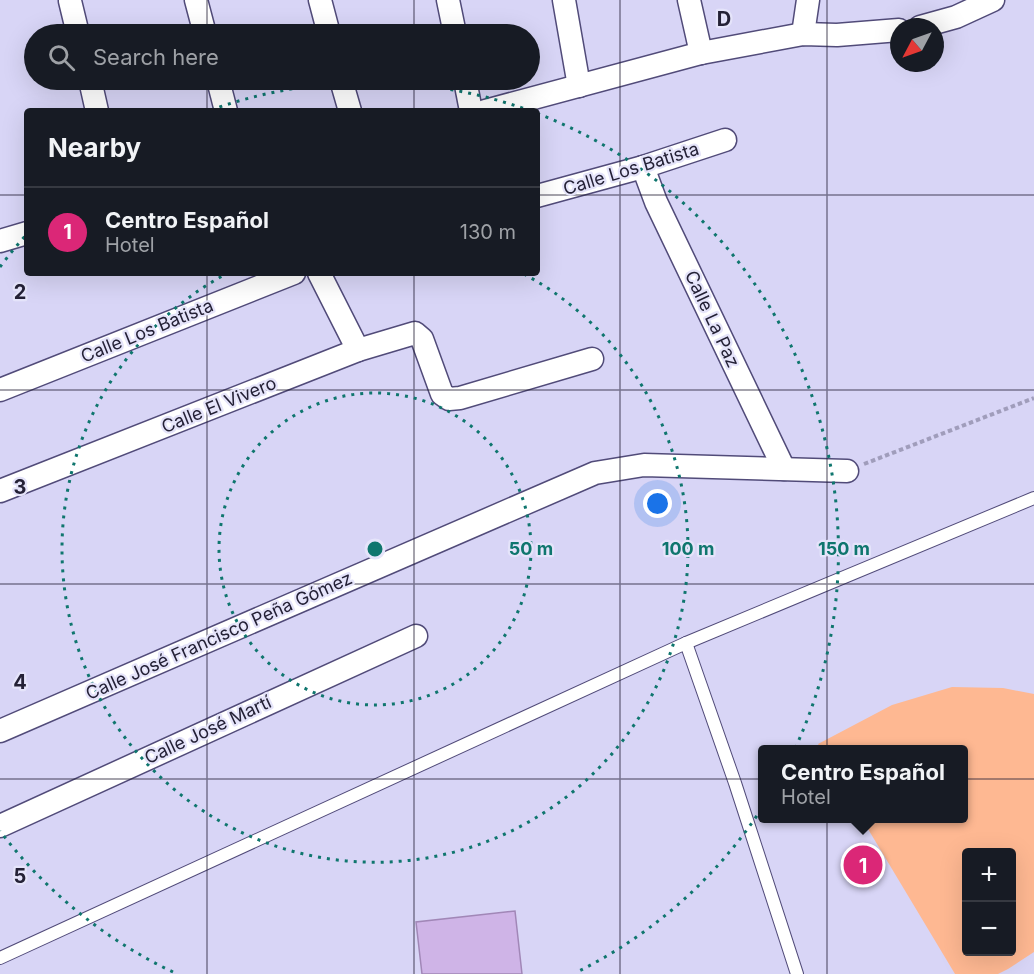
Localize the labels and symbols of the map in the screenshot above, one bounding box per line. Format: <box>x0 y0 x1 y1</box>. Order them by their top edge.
text: D <box>717 7 731 31</box>
north arrow <box>890 18 944 72</box>
street label: Calle Los Batista <box>560 138 701 199</box>
street label: Calle La Paz <box>681 267 744 371</box>
text: 2 <box>14 280 26 304</box>
street label: Calle Los Batista <box>78 294 216 367</box>
street label: Calle El Vivero <box>158 372 279 437</box>
text: 3 <box>14 475 26 499</box>
your location <box>643 489 672 518</box>
text: 50 m <box>509 538 553 559</box>
text: 100 m <box>662 538 714 559</box>
text: 150 m <box>818 538 870 559</box>
centre of rings <box>365 539 385 559</box>
street label: Calle José Francisco Peña Gómez <box>82 567 355 704</box>
text: 4 <box>13 670 27 694</box>
street label: Calle José Martí <box>141 691 275 768</box>
pin: 1 <box>844 842 882 888</box>
text: 5 <box>14 864 26 888</box>

